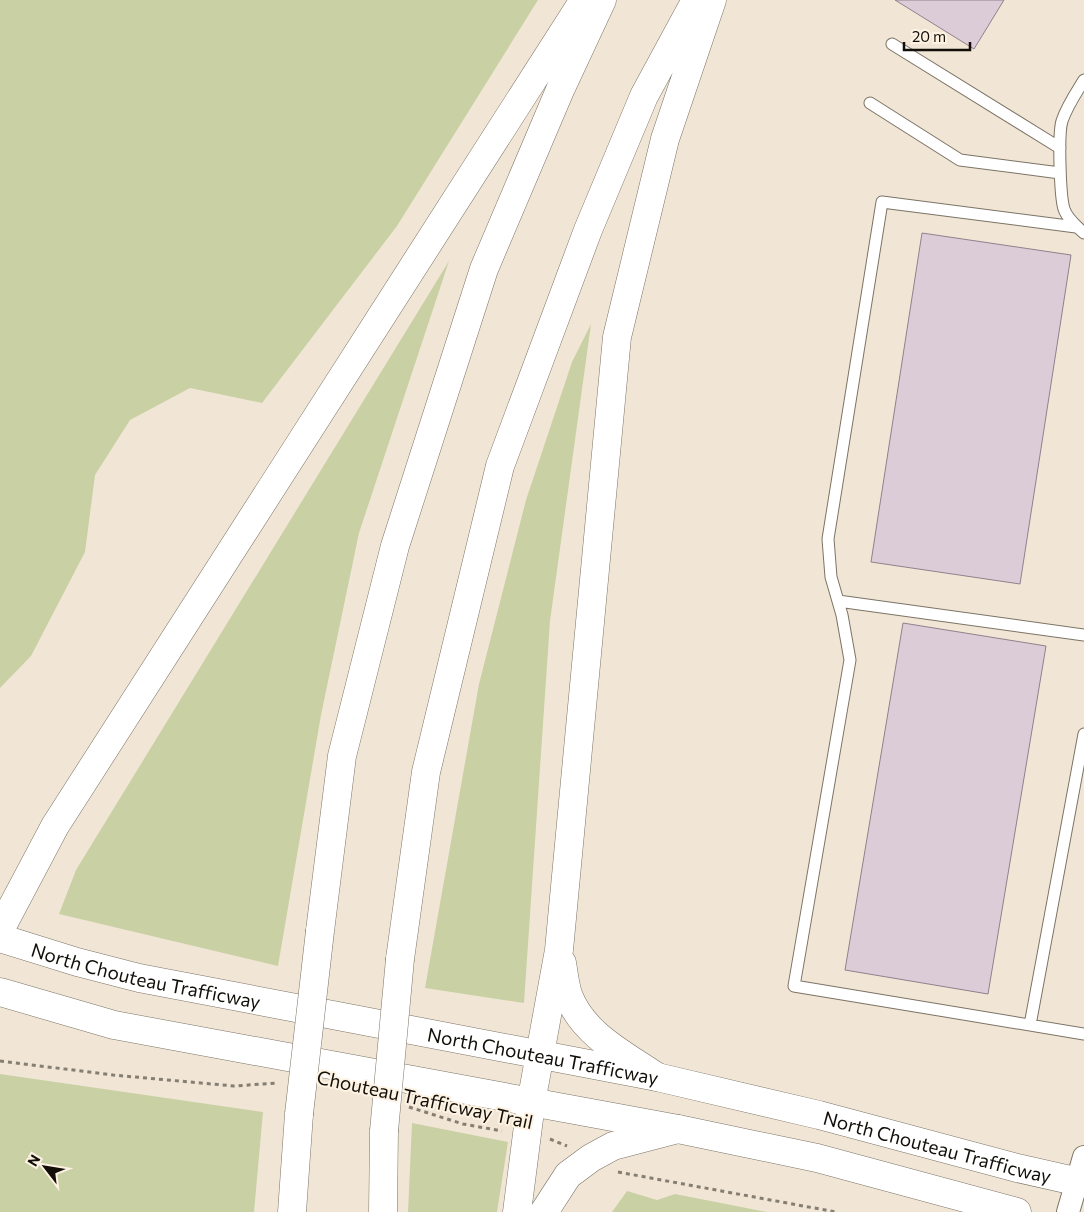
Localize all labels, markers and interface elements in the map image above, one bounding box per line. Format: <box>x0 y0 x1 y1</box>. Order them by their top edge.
scale bar <box>904 20 970 52</box>
text: 20 m <box>912 27 946 45</box>
street label: North Chouteau Trafficway <box>29 937 263 1013</box>
street label: North Chouteau Trafficway <box>426 1022 661 1089</box>
street label: Chouteau Trafficway Trail <box>315 1065 535 1133</box>
street label: North Chouteau Trafficway <box>821 1105 1054 1187</box>
north arrow <box>20 1142 70 1192</box>
text: N <box>23 1151 43 1169</box>

